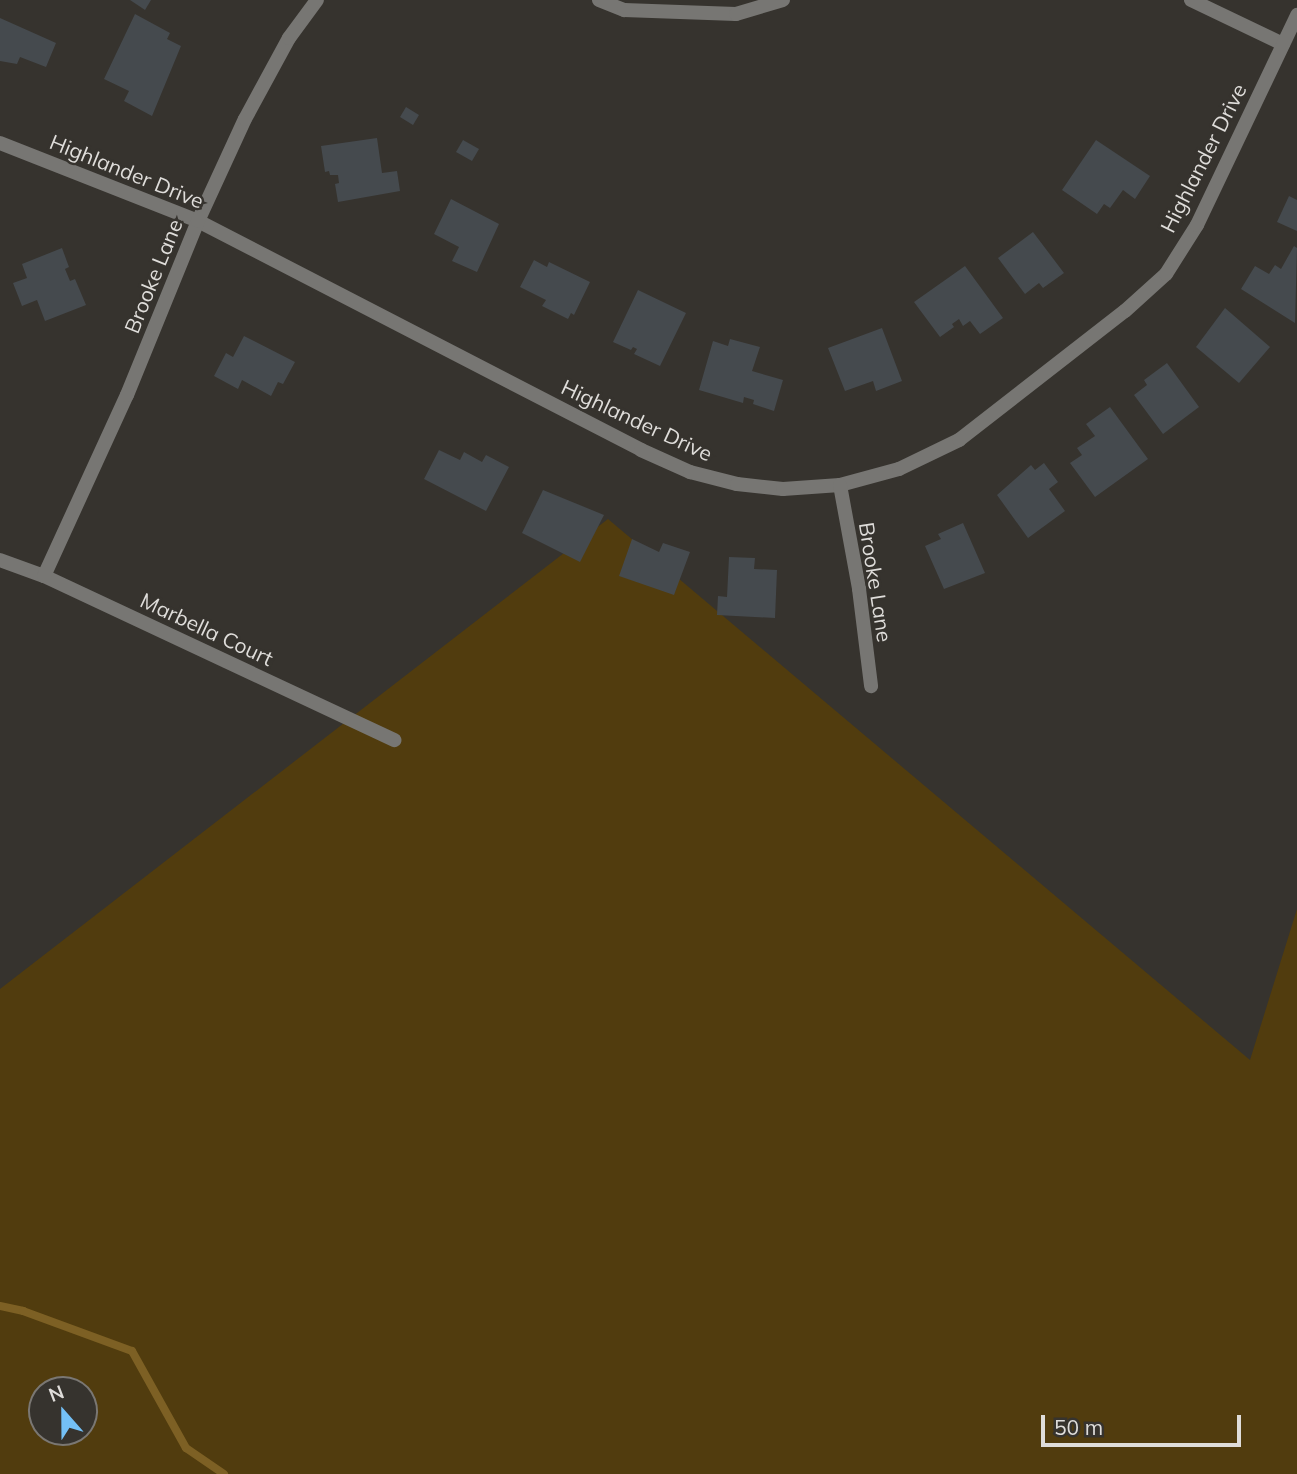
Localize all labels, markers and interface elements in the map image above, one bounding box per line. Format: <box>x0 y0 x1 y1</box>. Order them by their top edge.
street label: Highlander Drive <box>1155 79 1251 237</box>
street label: Highlander Drive <box>46 129 208 213</box>
street label: Brooke Lane <box>119 215 187 337</box>
street label: Highlander Drive <box>557 374 717 466</box>
street label: Brooke Lane <box>854 520 898 644</box>
street label: Marbella Court <box>137 587 277 671</box>
north arrow <box>28 1376 98 1446</box>
text: N <box>45 1379 67 1407</box>
scale bar <box>1045 1400 1244 1444</box>
text: 50 m <box>1054 1414 1103 1440</box>

